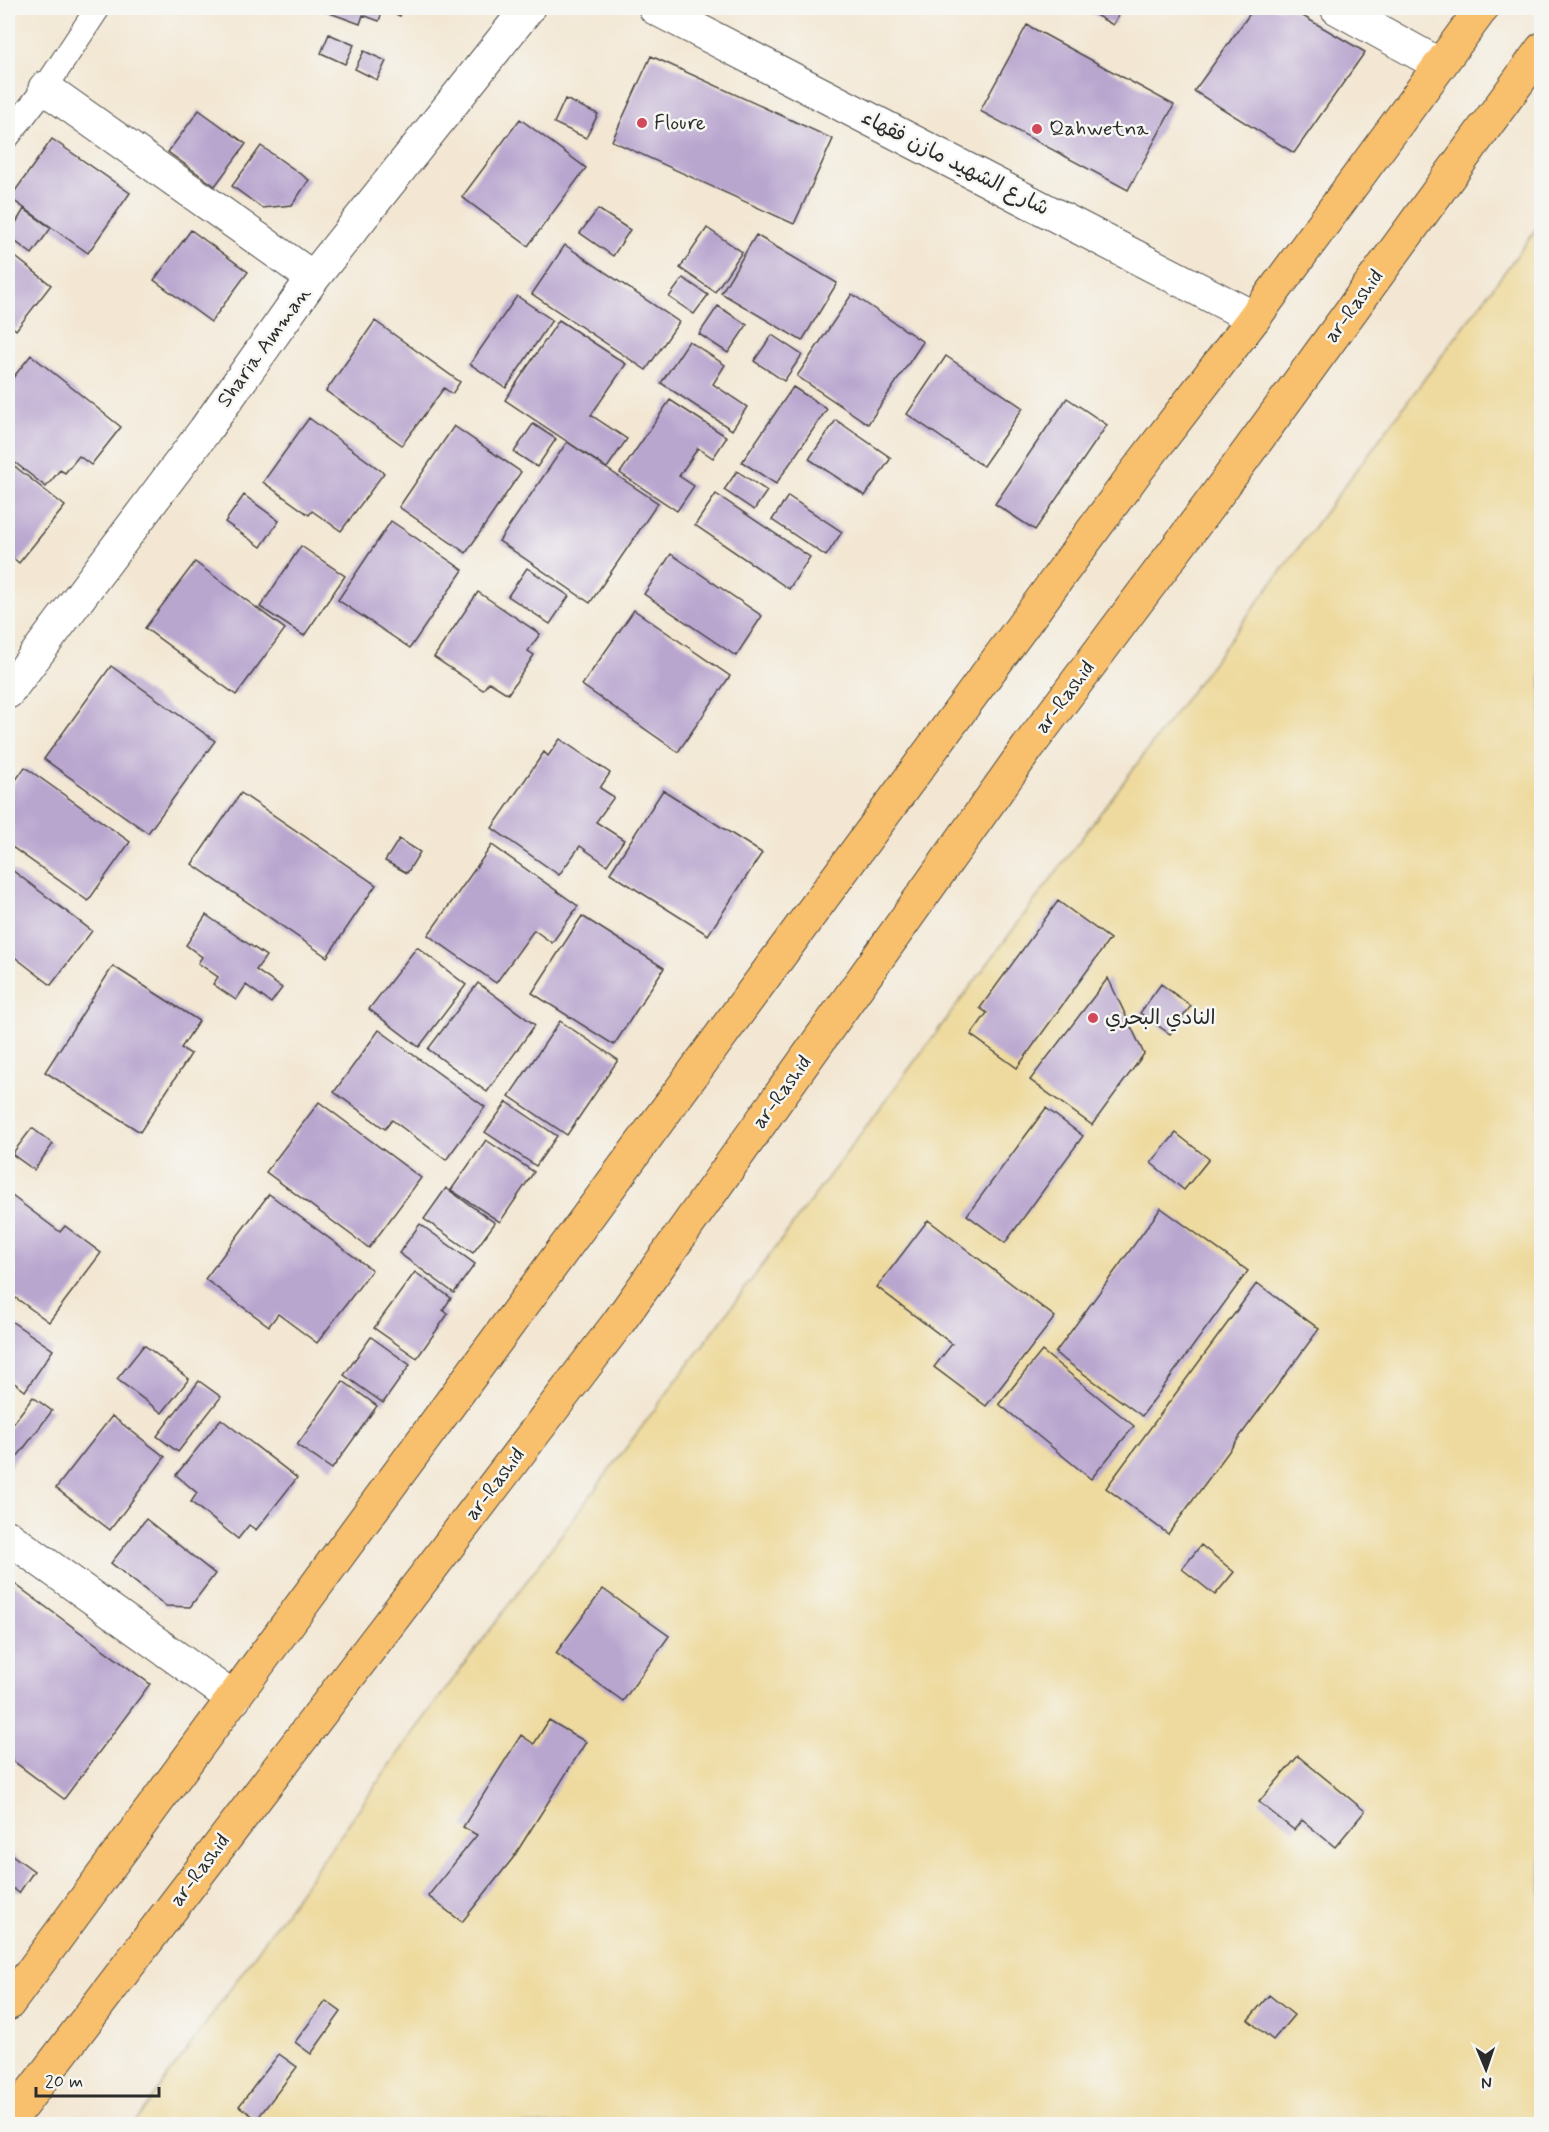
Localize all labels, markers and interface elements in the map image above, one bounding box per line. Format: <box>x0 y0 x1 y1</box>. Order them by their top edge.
street label: شارع الشهيد مازن فقهاء <box>856 103 1054 223</box>
place label: Floure <box>654 109 706 137</box>
place label: Qahwetna <box>1049 115 1149 143</box>
marker: Floure <box>635 116 649 130</box>
marker: Qahwetna <box>1030 122 1044 136</box>
street label: ar-Rashid <box>1318 264 1390 348</box>
street label: Sharia Amman <box>211 280 318 413</box>
street label: ar-Rashid <box>1028 655 1102 739</box>
place label: النادي البحري <box>1105 1004 1216 1032</box>
marker: النادي البحري <box>1086 1011 1100 1025</box>
street label: ar-Rashid <box>746 1050 818 1134</box>
street label: ar-Rashid <box>458 1442 532 1526</box>
street label: ar-Rashid <box>163 1828 237 1912</box>
north arrow <box>1456 2039 1516 2099</box>
scale bar <box>36 2060 159 2098</box>
text: 20 m <box>45 2070 83 2094</box>
text: N <box>1481 2072 1492 2093</box>

